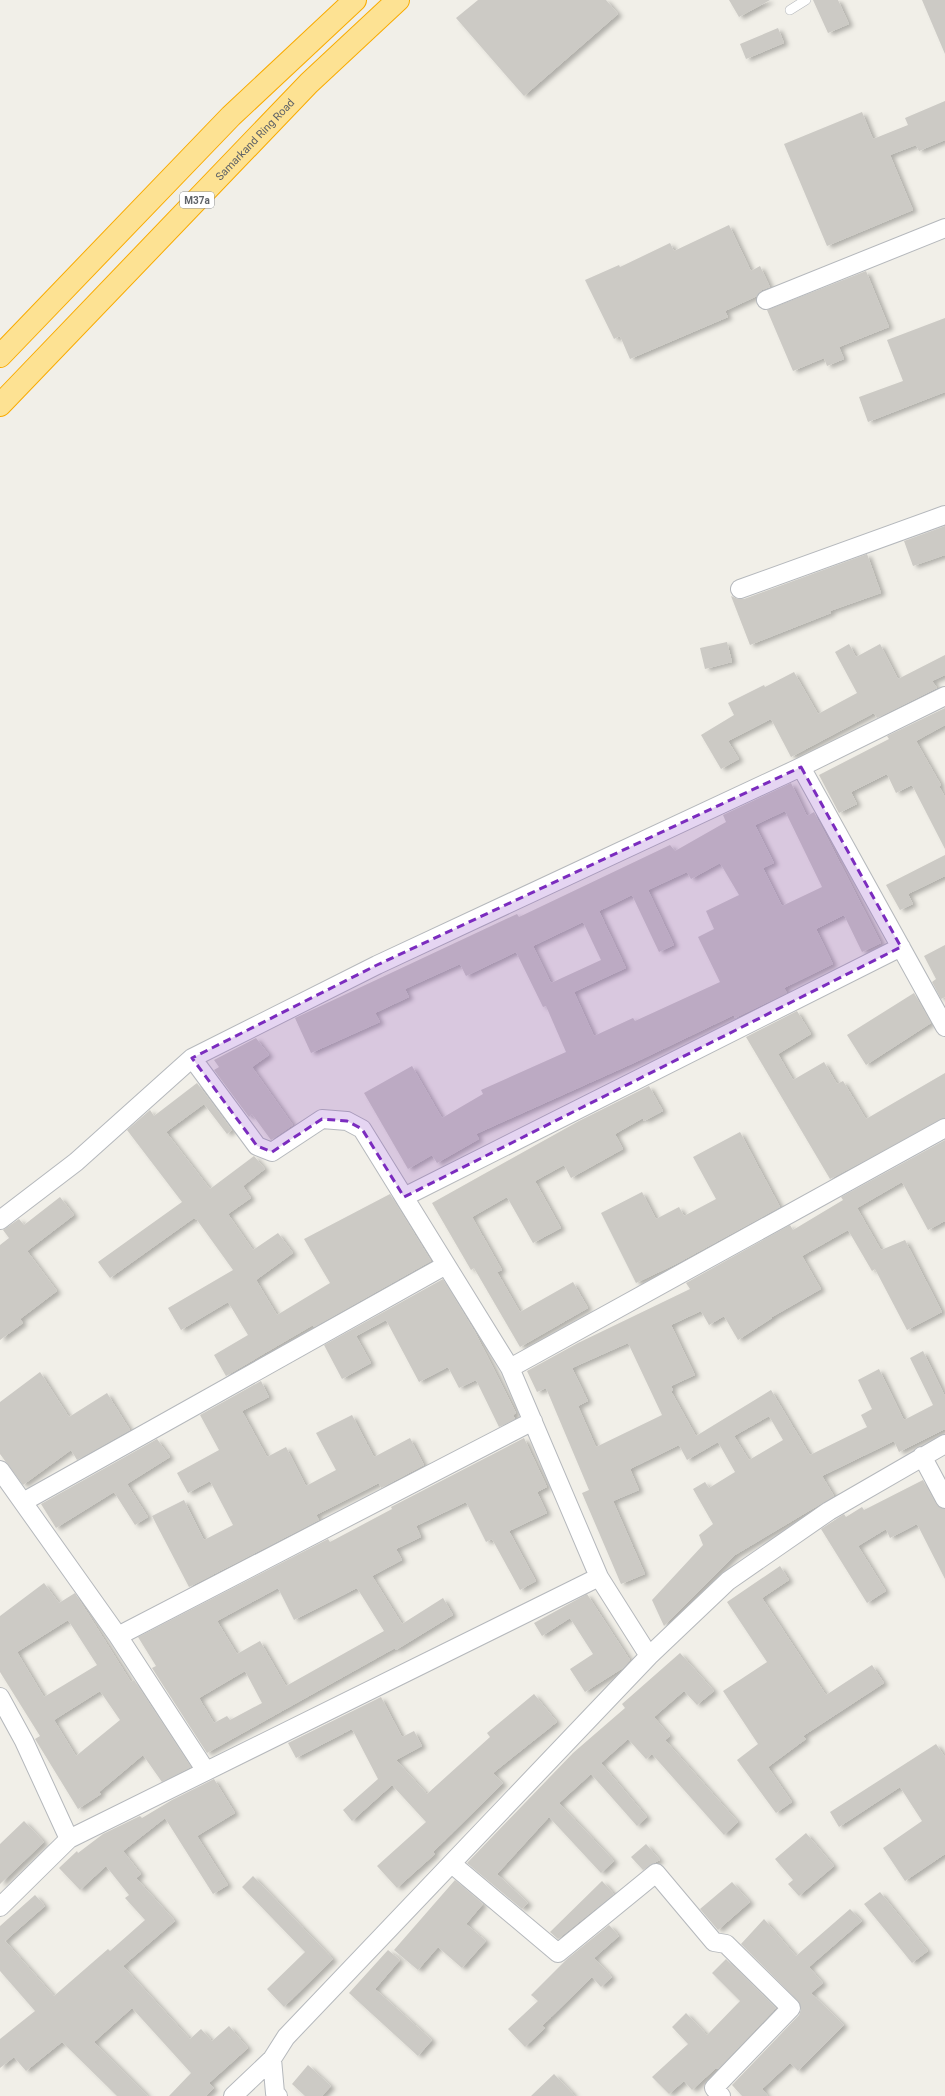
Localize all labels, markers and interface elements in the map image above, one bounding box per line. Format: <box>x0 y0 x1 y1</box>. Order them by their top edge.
street label: Samarkand Ring Road <box>213 96 297 183</box>
road number: M37a <box>180 192 214 208</box>

